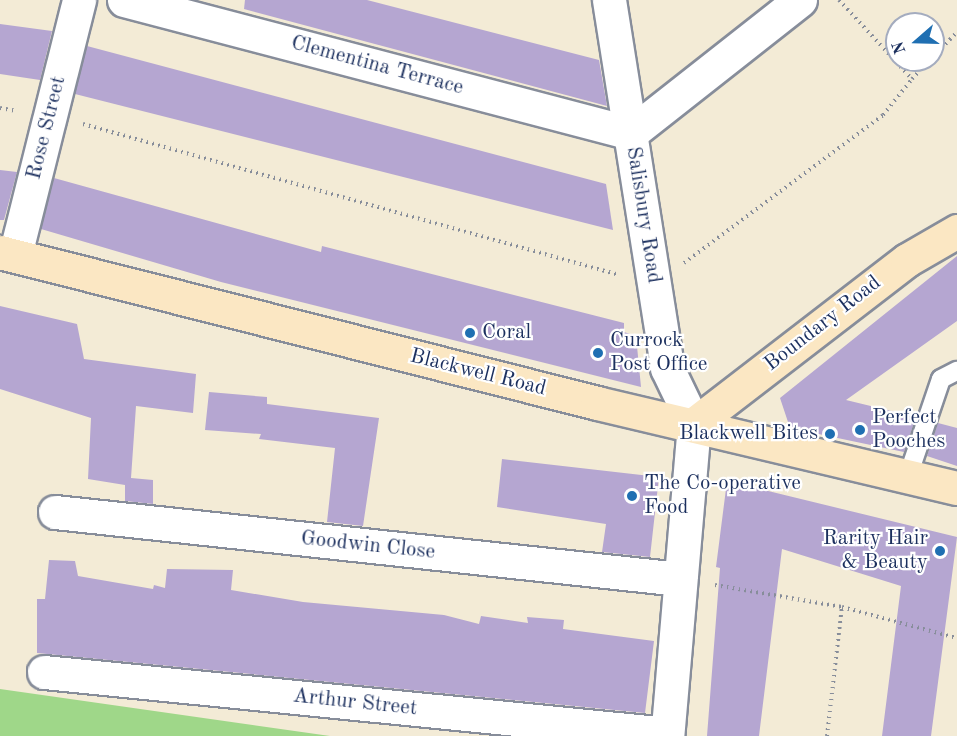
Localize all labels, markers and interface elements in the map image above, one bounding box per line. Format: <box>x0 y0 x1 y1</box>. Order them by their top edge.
north arrow <box>885 12 945 72</box>
street label: Clementina Terrace <box>288 31 466 101</box>
text: N <box>890 39 910 56</box>
street label: Rose Street <box>22 74 72 182</box>
street label: Salisbury Road <box>620 145 666 285</box>
street label: Boundary Road <box>760 271 886 377</box>
place label: Coral <box>482 320 531 346</box>
marker: Coral <box>463 326 477 340</box>
place label: Currock Post Office <box>610 328 708 378</box>
street label: Blackwell Road <box>407 344 549 402</box>
marker: Currock Post Office <box>591 346 605 360</box>
place label: Perfect Pooches <box>872 405 945 455</box>
place label: Blackwell Bites <box>679 421 818 447</box>
marker: Perfect Pooches <box>853 423 867 437</box>
marker: Blackwell Bites <box>823 427 837 441</box>
place label: The Co-operative Food <box>644 471 801 521</box>
marker: The Co-operative Food <box>625 489 639 503</box>
street label: Goodwin Close <box>300 526 436 566</box>
place label: Rarity Hair & Beauty <box>823 526 928 576</box>
marker: Rarity Hair & Beauty <box>933 544 947 558</box>
street label: Arthur Street <box>292 684 418 722</box>

